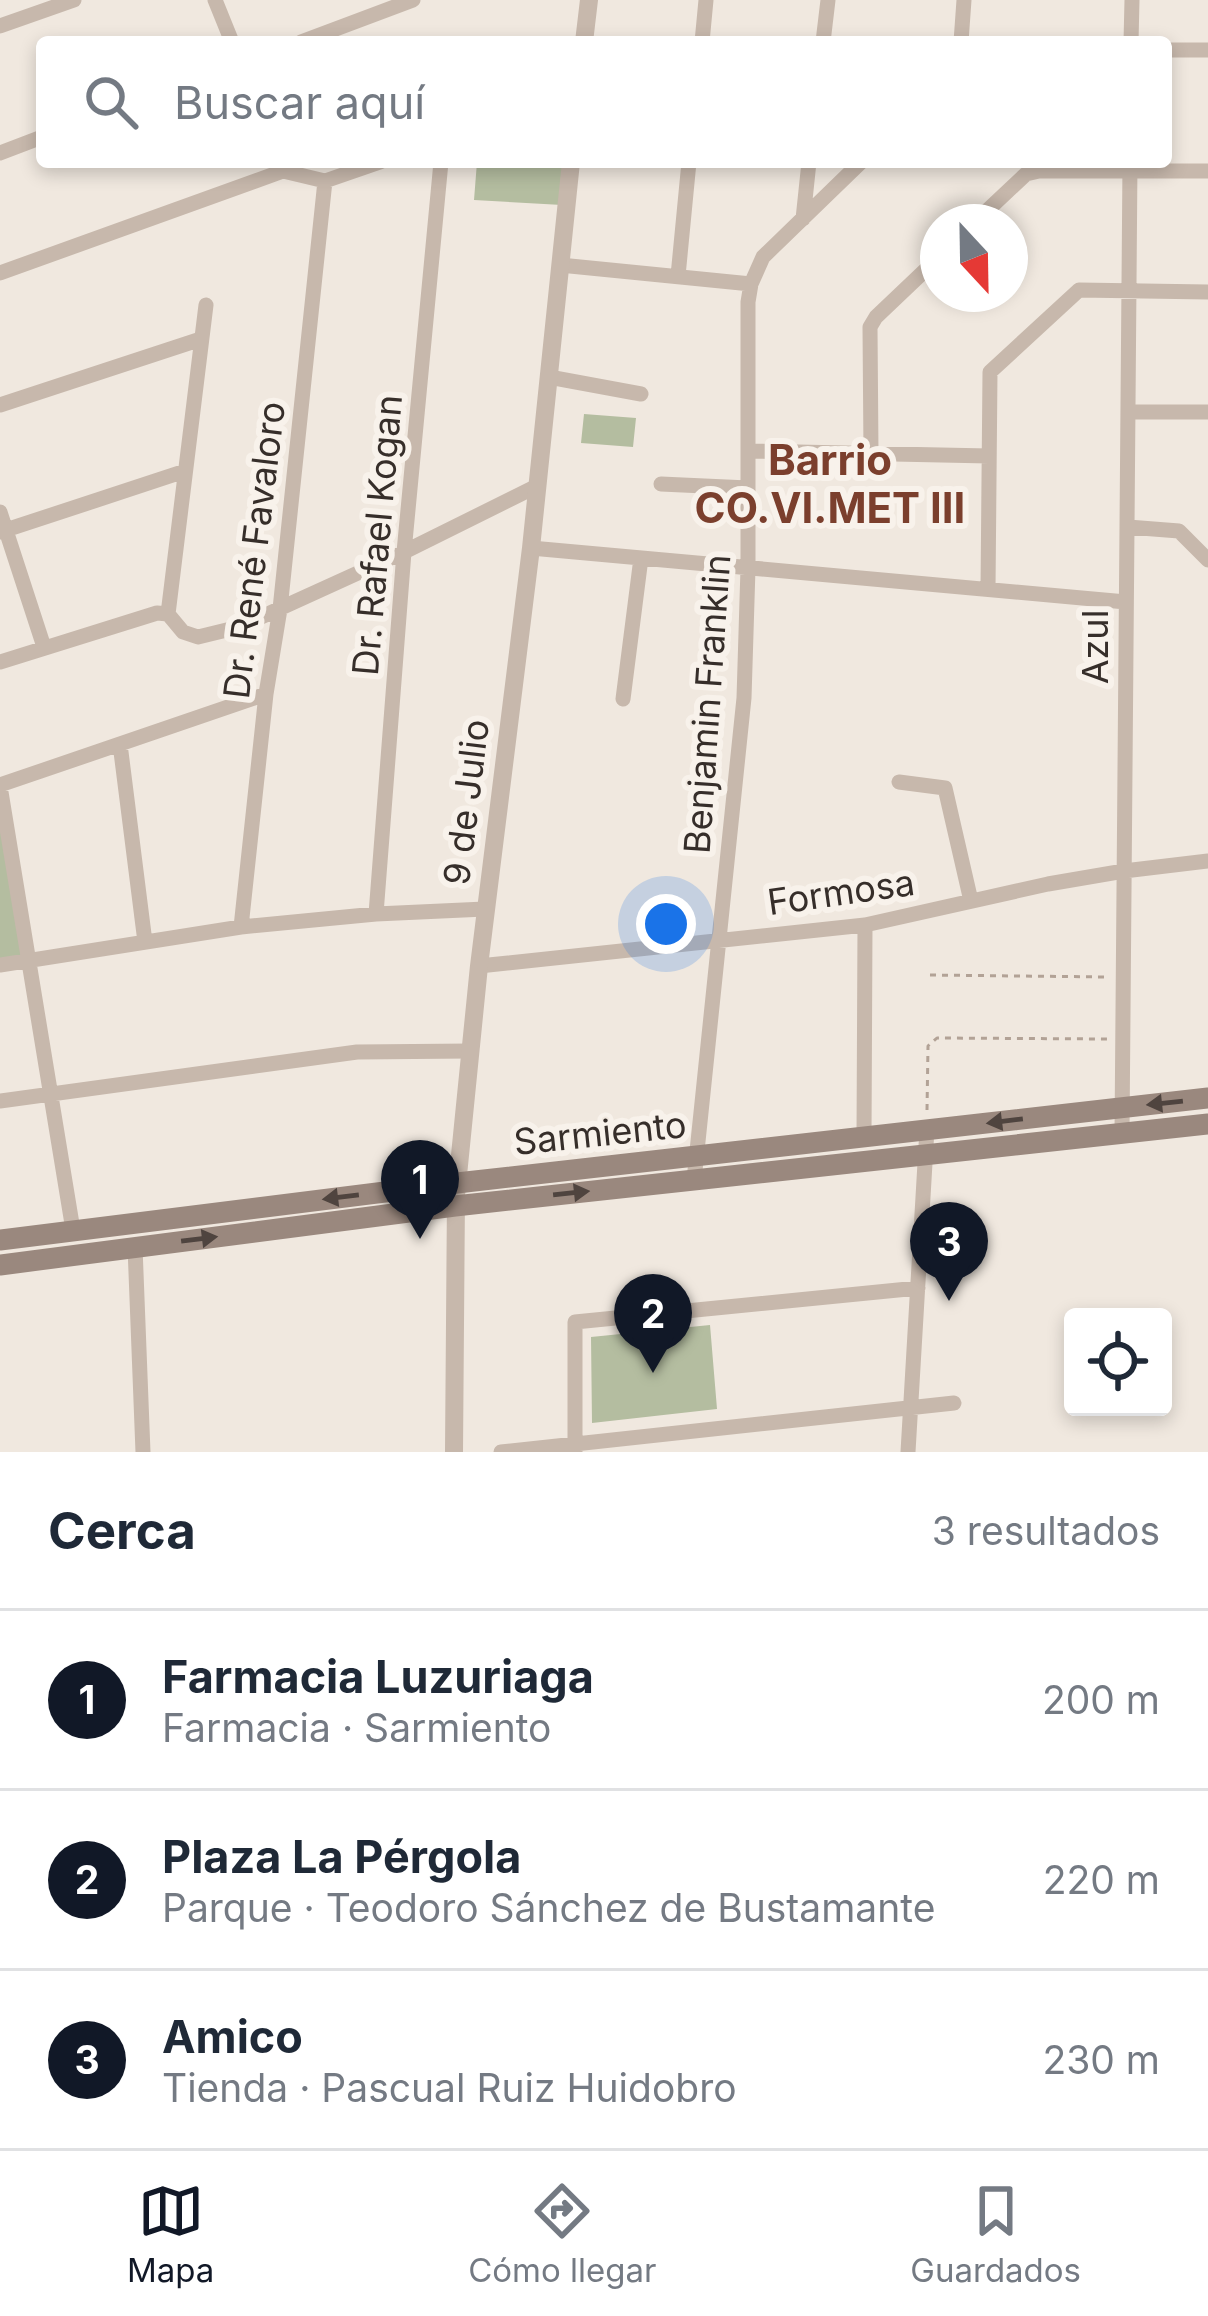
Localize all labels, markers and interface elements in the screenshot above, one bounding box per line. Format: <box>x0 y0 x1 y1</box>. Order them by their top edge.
search box <box>36 36 1172 168</box>
icon: search <box>78 69 144 135</box>
text: Buscar aquí <box>174 75 425 130</box>
north arrow <box>920 204 1028 312</box>
street label: Dr. Rafael Kogan <box>343 393 411 677</box>
street label: Dr. René Favaloro <box>214 399 294 701</box>
district label: Barrio CO.VI.MET III <box>695 434 965 533</box>
street label: Benjamin Franklin <box>675 553 739 855</box>
street label: Azul <box>1073 610 1117 684</box>
street label: 9 de Julio <box>434 717 498 887</box>
street label: Formosa <box>765 860 917 924</box>
your location <box>636 894 696 954</box>
one-way arrow <box>1145 1094 1183 1113</box>
street label: Sarmiento <box>512 1102 688 1164</box>
one-way arrow <box>986 1111 1023 1130</box>
pin: 1 <box>381 1140 459 1239</box>
one-way arrow <box>553 1184 591 1203</box>
one-way arrow <box>322 1188 359 1207</box>
pin: 3 <box>910 1202 988 1301</box>
one-way arrow <box>181 1229 218 1248</box>
pin: 2 <box>614 1274 692 1373</box>
map controls <box>1064 1308 1172 1416</box>
button: locate <box>1064 1308 1172 1416</box>
text: Cerca <box>48 1500 196 1561</box>
text: 3 resultados <box>932 1507 1160 1554</box>
text: Farmacia Luzuriaga <box>162 1649 594 1704</box>
text: 1 <box>79 1676 95 1723</box>
text: 200 m <box>1042 1676 1160 1723</box>
text: Farmacia · Sarmiento <box>162 1704 552 1751</box>
text: Plaza La Pérgola <box>162 1829 521 1884</box>
text: 2 <box>75 1856 99 1903</box>
text: 220 m <box>1043 1856 1160 1903</box>
text: Parque · Teodoro Sánchez de Bustamante <box>162 1884 935 1931</box>
text: Amico <box>162 2009 303 2064</box>
text: 3 <box>74 2036 100 2083</box>
text: 230 m <box>1042 2036 1160 2083</box>
text: Tienda · Pascual Ruiz Huidobro <box>162 2064 737 2111</box>
tab: Mapa <box>127 2178 214 2290</box>
tab: Cómo llegar <box>468 2178 656 2290</box>
tab: Guardados <box>910 2178 1081 2290</box>

